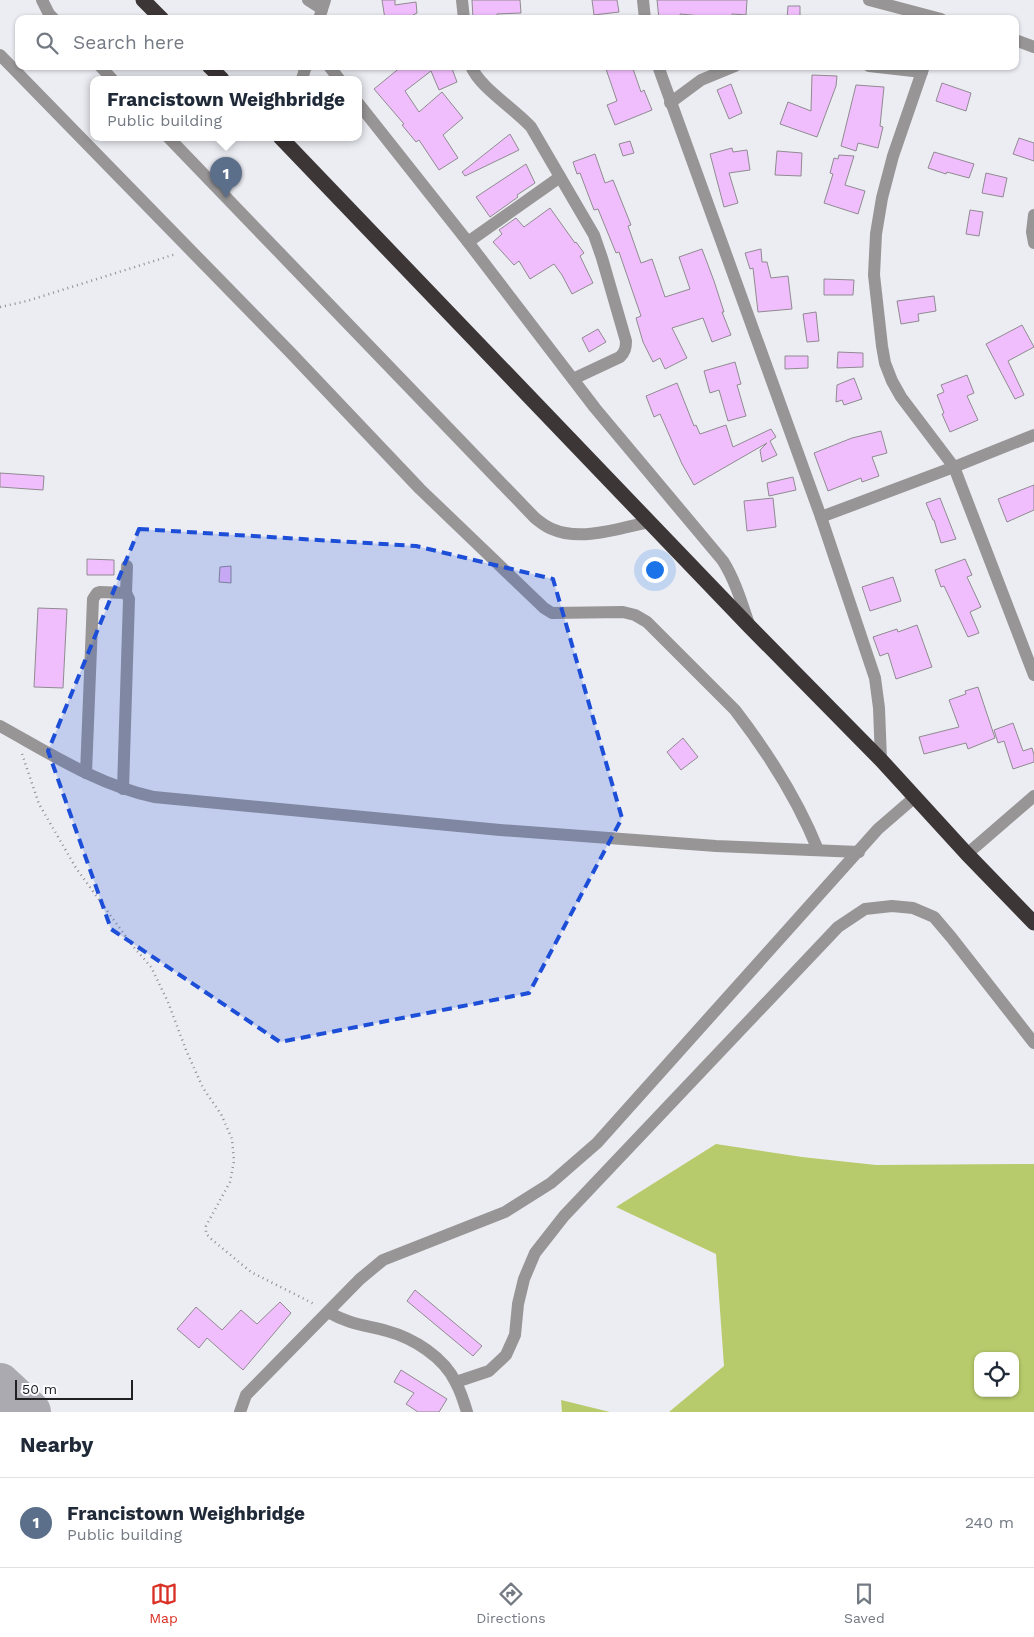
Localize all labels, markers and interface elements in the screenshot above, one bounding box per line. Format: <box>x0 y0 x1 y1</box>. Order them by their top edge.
search box <box>15 15 1019 70</box>
icon: search <box>33 29 61 57</box>
text: Search here <box>73 31 184 54</box>
popup <box>90 76 362 141</box>
text: Francistown Weighbridge <box>107 88 345 111</box>
text: Public building <box>107 111 222 130</box>
pin: 1 <box>210 157 242 198</box>
your location <box>642 557 668 583</box>
map controls <box>974 1352 1019 1397</box>
button: locate <box>974 1352 1019 1397</box>
scale bar <box>15 1377 132 1400</box>
text: 50 m <box>22 1381 57 1397</box>
text: Nearby <box>20 1432 93 1457</box>
text: Francistown Weighbridge <box>67 1502 305 1525</box>
text: 1 <box>33 1513 39 1532</box>
text: 240 m <box>965 1513 1014 1532</box>
text: Public building <box>67 1525 182 1544</box>
tab: Map <box>149 1580 178 1626</box>
tab: Directions <box>476 1580 546 1626</box>
tab: Saved <box>844 1580 885 1626</box>

